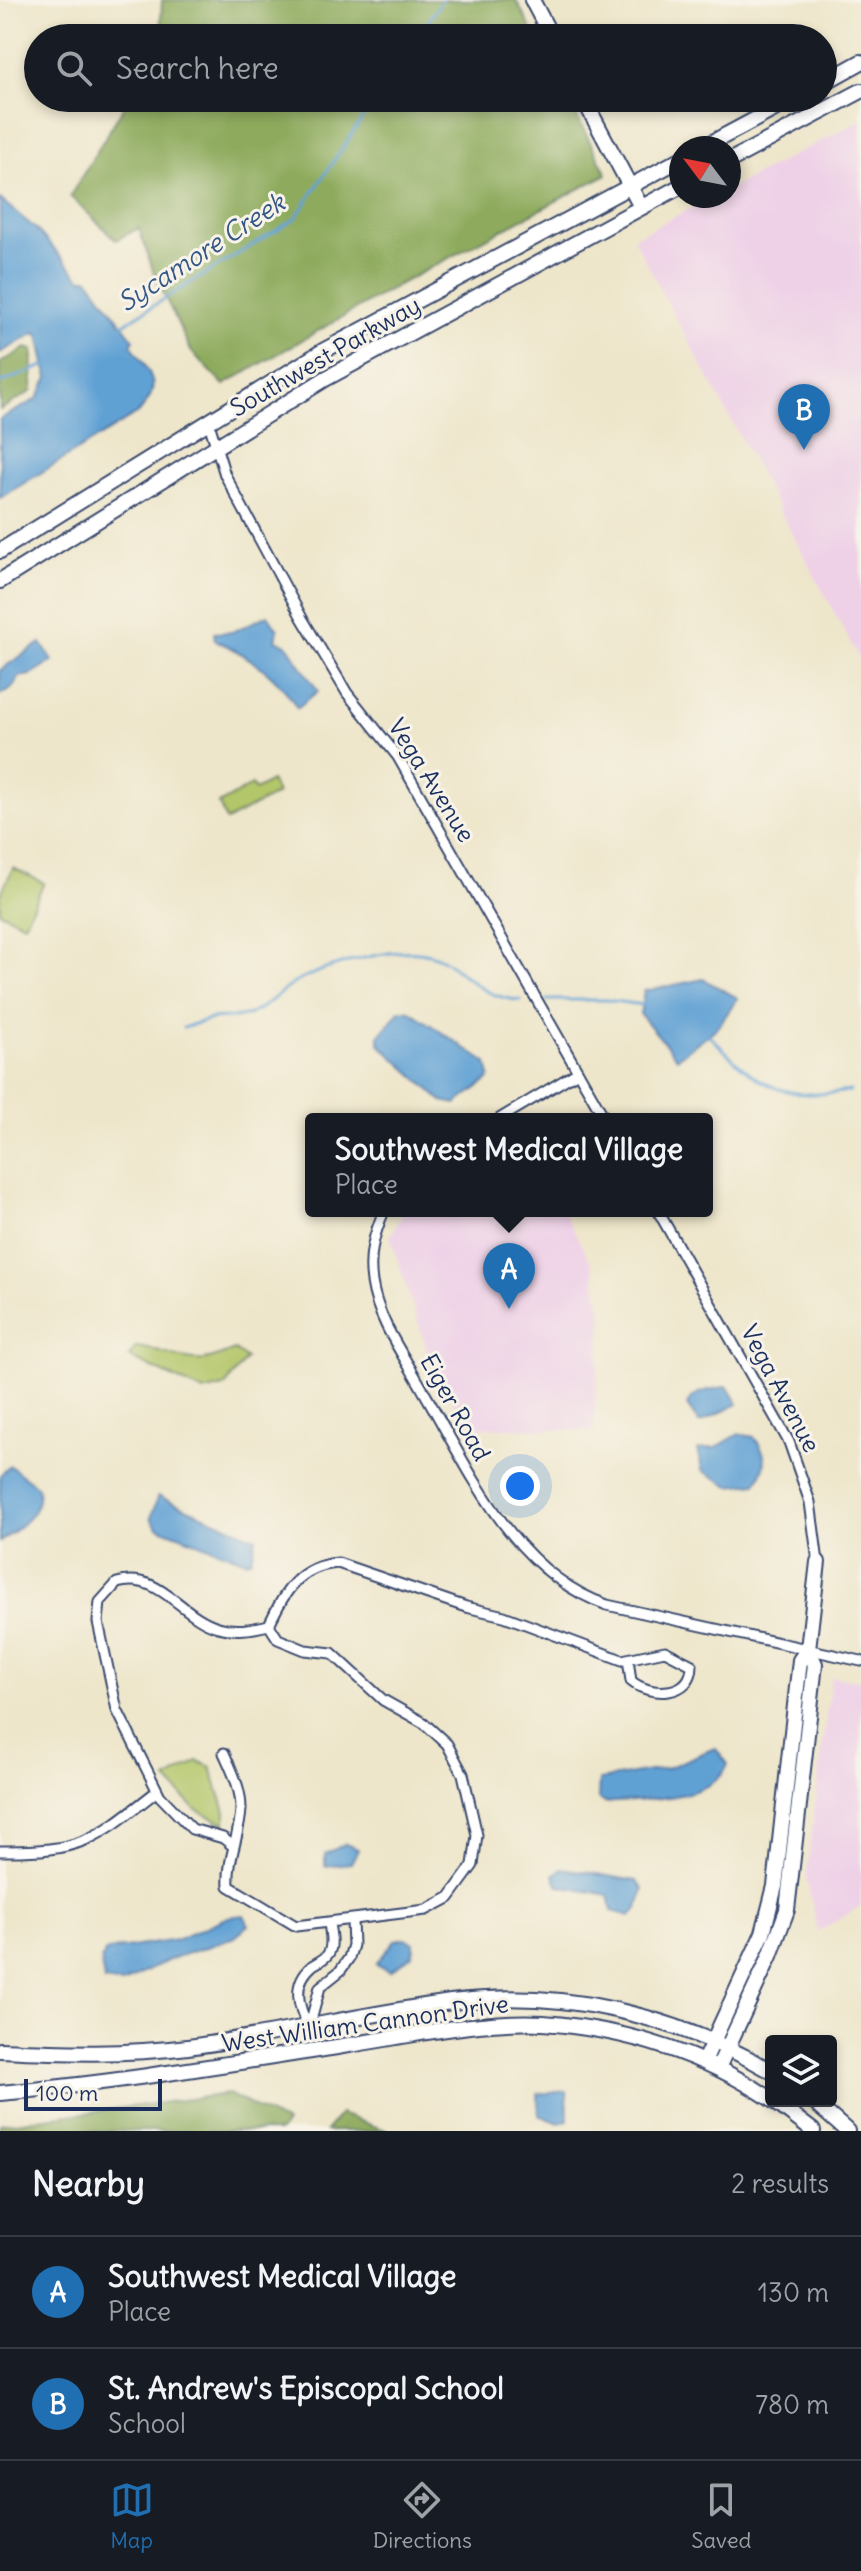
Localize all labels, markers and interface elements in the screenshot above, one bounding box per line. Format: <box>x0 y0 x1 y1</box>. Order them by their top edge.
search box <box>24 24 837 112</box>
icon: search <box>52 46 96 90</box>
text: Search here <box>116 49 279 87</box>
north arrow <box>669 136 741 208</box>
water label: Sycamore Creek <box>111 185 292 318</box>
street label: Southwest Parkway <box>224 289 426 423</box>
pin: B <box>778 384 830 450</box>
street label: Vega Avenue <box>382 713 482 847</box>
popup <box>305 1113 713 1217</box>
text: Southwest Medical Village <box>335 1130 683 1168</box>
text: Place <box>335 1168 398 1201</box>
pin: A <box>483 1243 535 1309</box>
street label: Vega Avenue <box>735 1319 827 1457</box>
street label: Eiger Road <box>414 1348 498 1466</box>
your location <box>500 1466 540 1506</box>
street label: West William Cannon Drive <box>220 1988 510 2058</box>
map controls <box>765 2035 837 2107</box>
button: layers <box>765 2035 837 2107</box>
scale bar <box>24 2075 162 2111</box>
text: 100 m <box>36 2079 98 2107</box>
text: Nearby <box>32 2162 145 2205</box>
text: 2 results <box>731 2167 829 2200</box>
text: Southwest Medical Village <box>108 2257 456 2295</box>
text: A <box>50 2276 66 2309</box>
text: 130 m <box>758 2276 829 2309</box>
text: Place <box>108 2295 171 2328</box>
text: St. Andrew's Episcopal School <box>108 2369 504 2407</box>
text: B <box>49 2388 67 2421</box>
text: 780 m <box>755 2388 829 2421</box>
text: School <box>108 2407 186 2440</box>
tab: Map <box>110 2478 154 2554</box>
tab: Directions <box>373 2478 472 2554</box>
tab: Saved <box>691 2478 751 2554</box>

